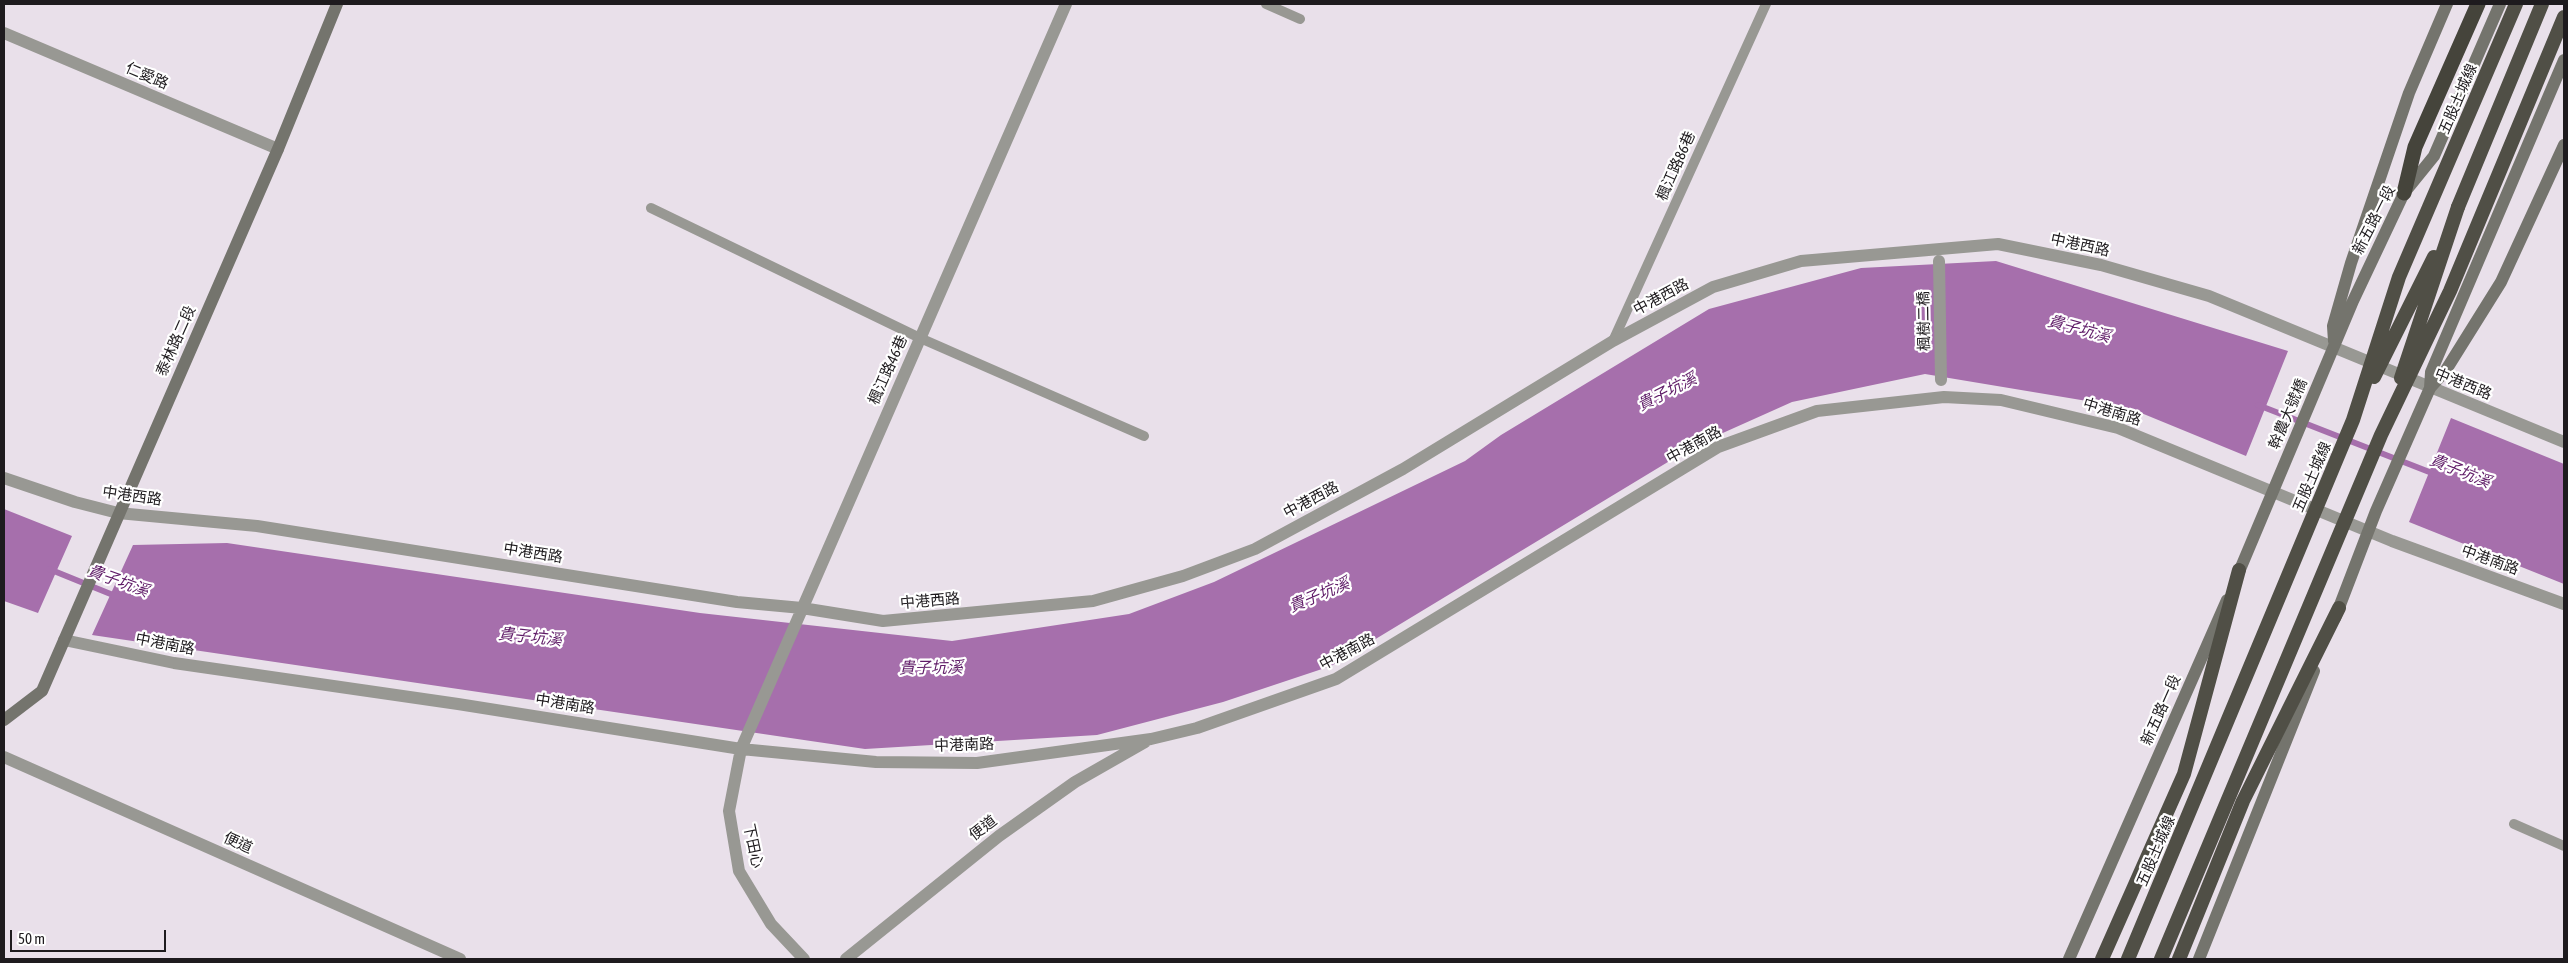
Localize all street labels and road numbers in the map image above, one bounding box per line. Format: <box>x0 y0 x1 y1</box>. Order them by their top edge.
street label: 仁愛路 <box>123 59 171 93</box>
street label: 五股土城線 <box>2435 61 2481 137</box>
street label: 楓江路86巷 <box>1653 128 1699 204</box>
street label: 新五路一段 <box>2349 183 2399 257</box>
street label: 中港西路 <box>2049 230 2111 260</box>
street label: 中港西路 <box>1630 275 1692 319</box>
street label: 楓樹二橋 <box>1914 291 1934 351</box>
street label: 泰林路二段 <box>153 303 199 379</box>
street label: 楓江路46巷 <box>865 332 911 408</box>
street label: 中港西路 <box>2432 364 2494 404</box>
street label: 幹農大號橋 <box>2265 376 2311 452</box>
street label: 中港南路 <box>2081 395 2143 429</box>
street label: 中港南路 <box>1663 423 1725 467</box>
street label: 五股土城線 <box>2289 439 2335 515</box>
street label: 中港西路 <box>1280 478 1342 522</box>
street label: 中港西路 <box>101 483 163 509</box>
street label: 中港西路 <box>502 539 564 567</box>
street label: 中港南路 <box>2459 541 2521 579</box>
street label: 中港西路 <box>899 589 961 613</box>
street label: 中港南路 <box>134 629 196 659</box>
street label: 中港南路 <box>1316 630 1378 674</box>
street label: 新五路一段 <box>2138 672 2184 748</box>
street label: 中港南路 <box>534 690 596 718</box>
street label: 中港南路 <box>934 735 994 755</box>
street label: 便道 <box>966 812 1000 844</box>
street label: 五股土城線 <box>2133 813 2179 889</box>
street label: 下田心 <box>740 822 766 870</box>
street label: 便道 <box>221 829 255 857</box>

